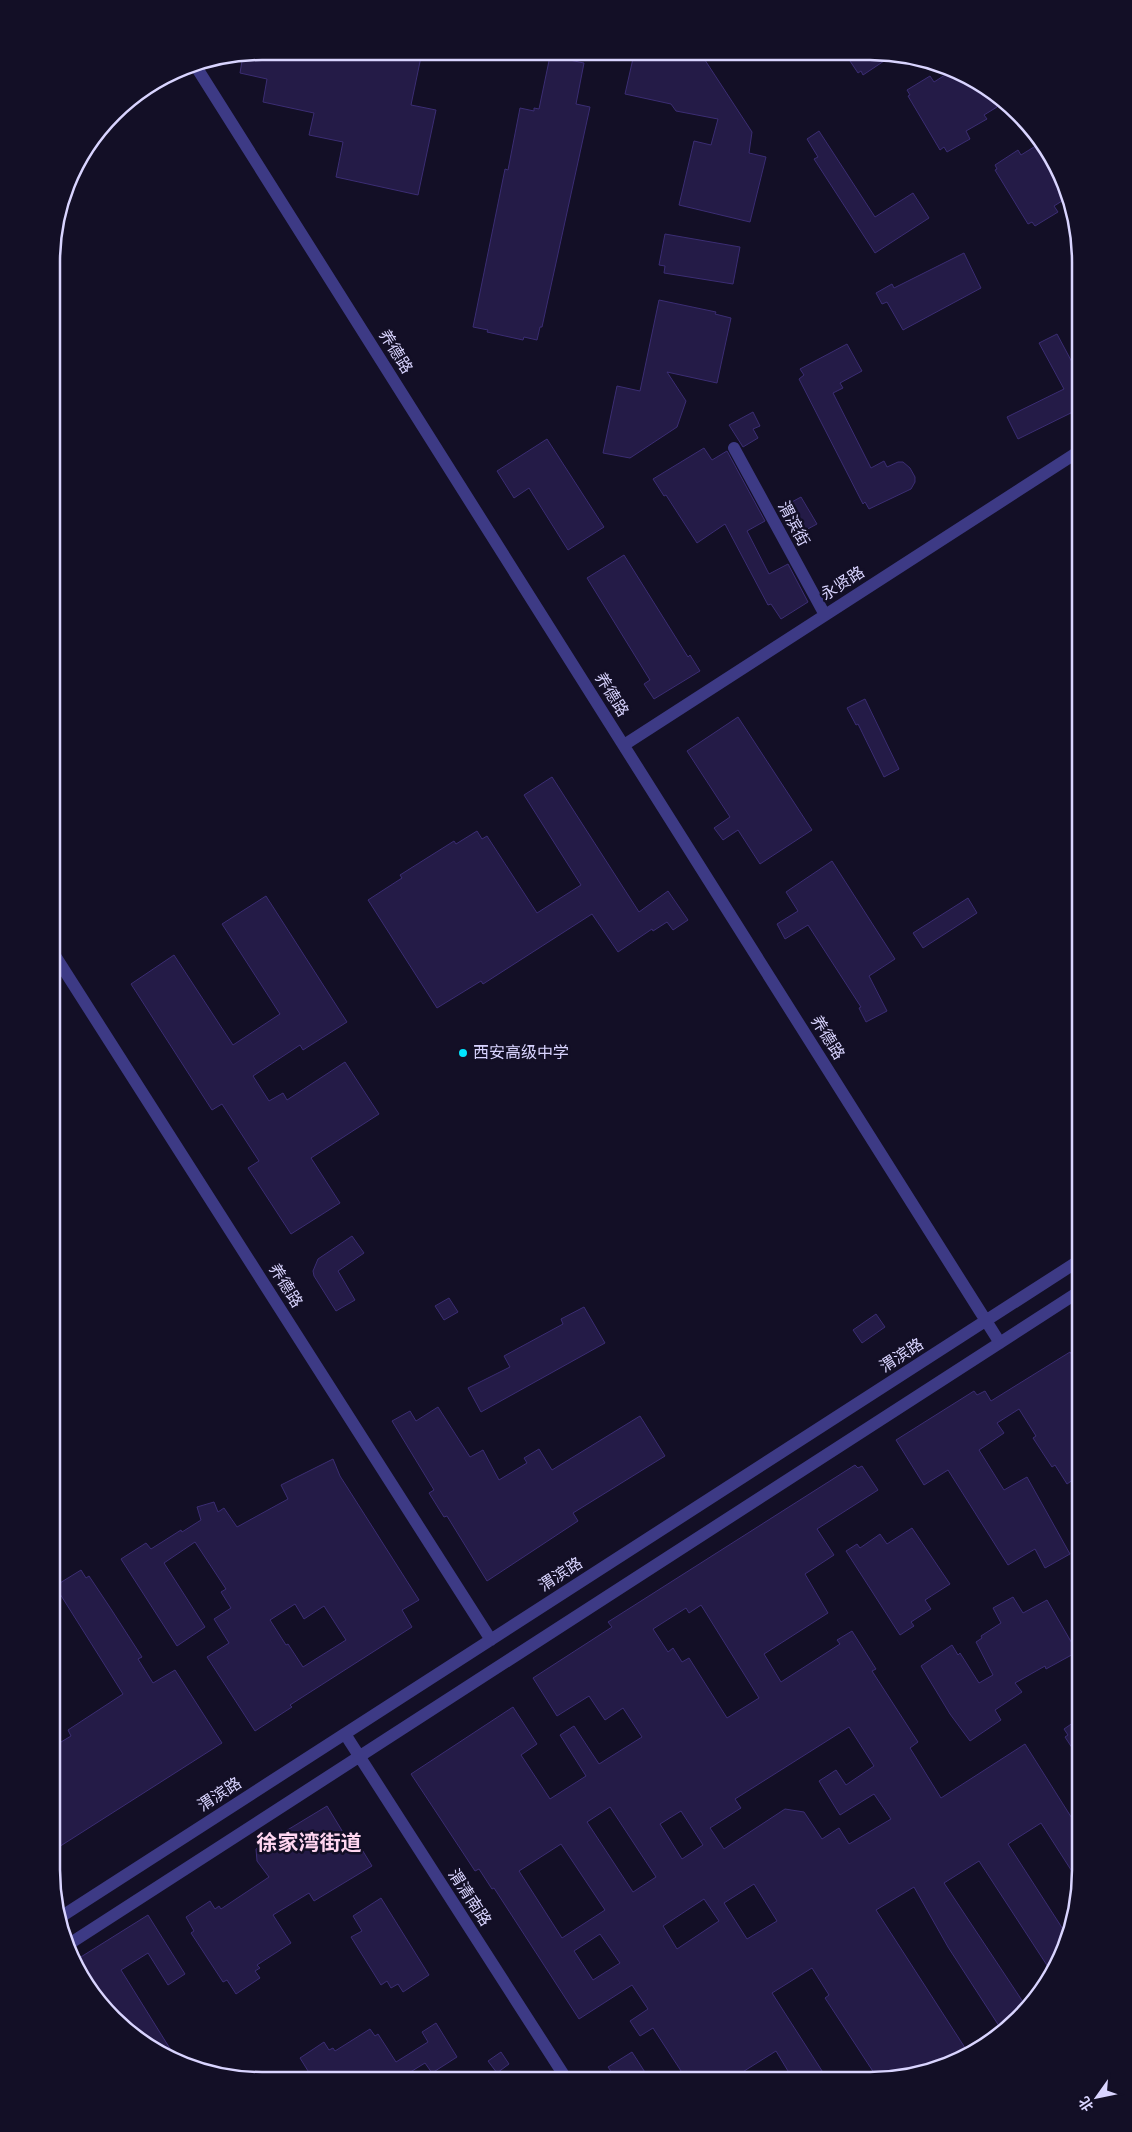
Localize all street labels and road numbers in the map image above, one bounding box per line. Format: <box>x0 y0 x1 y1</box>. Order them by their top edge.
street label: 养德路 <box>374 327 416 377</box>
street label: 渭滨街 <box>773 498 813 550</box>
street label: 永贤路 <box>818 563 868 605</box>
street label: 养德路 <box>590 670 632 720</box>
street label: 养德路 <box>806 1013 848 1063</box>
street label: 养德路 <box>264 1261 306 1311</box>
street label: 渭滨路 <box>877 1335 927 1377</box>
street label: 渭滨路 <box>536 1554 586 1596</box>
street label: 渭滨路 <box>195 1774 245 1816</box>
street label: 渭清南路 <box>444 1866 494 1930</box>

